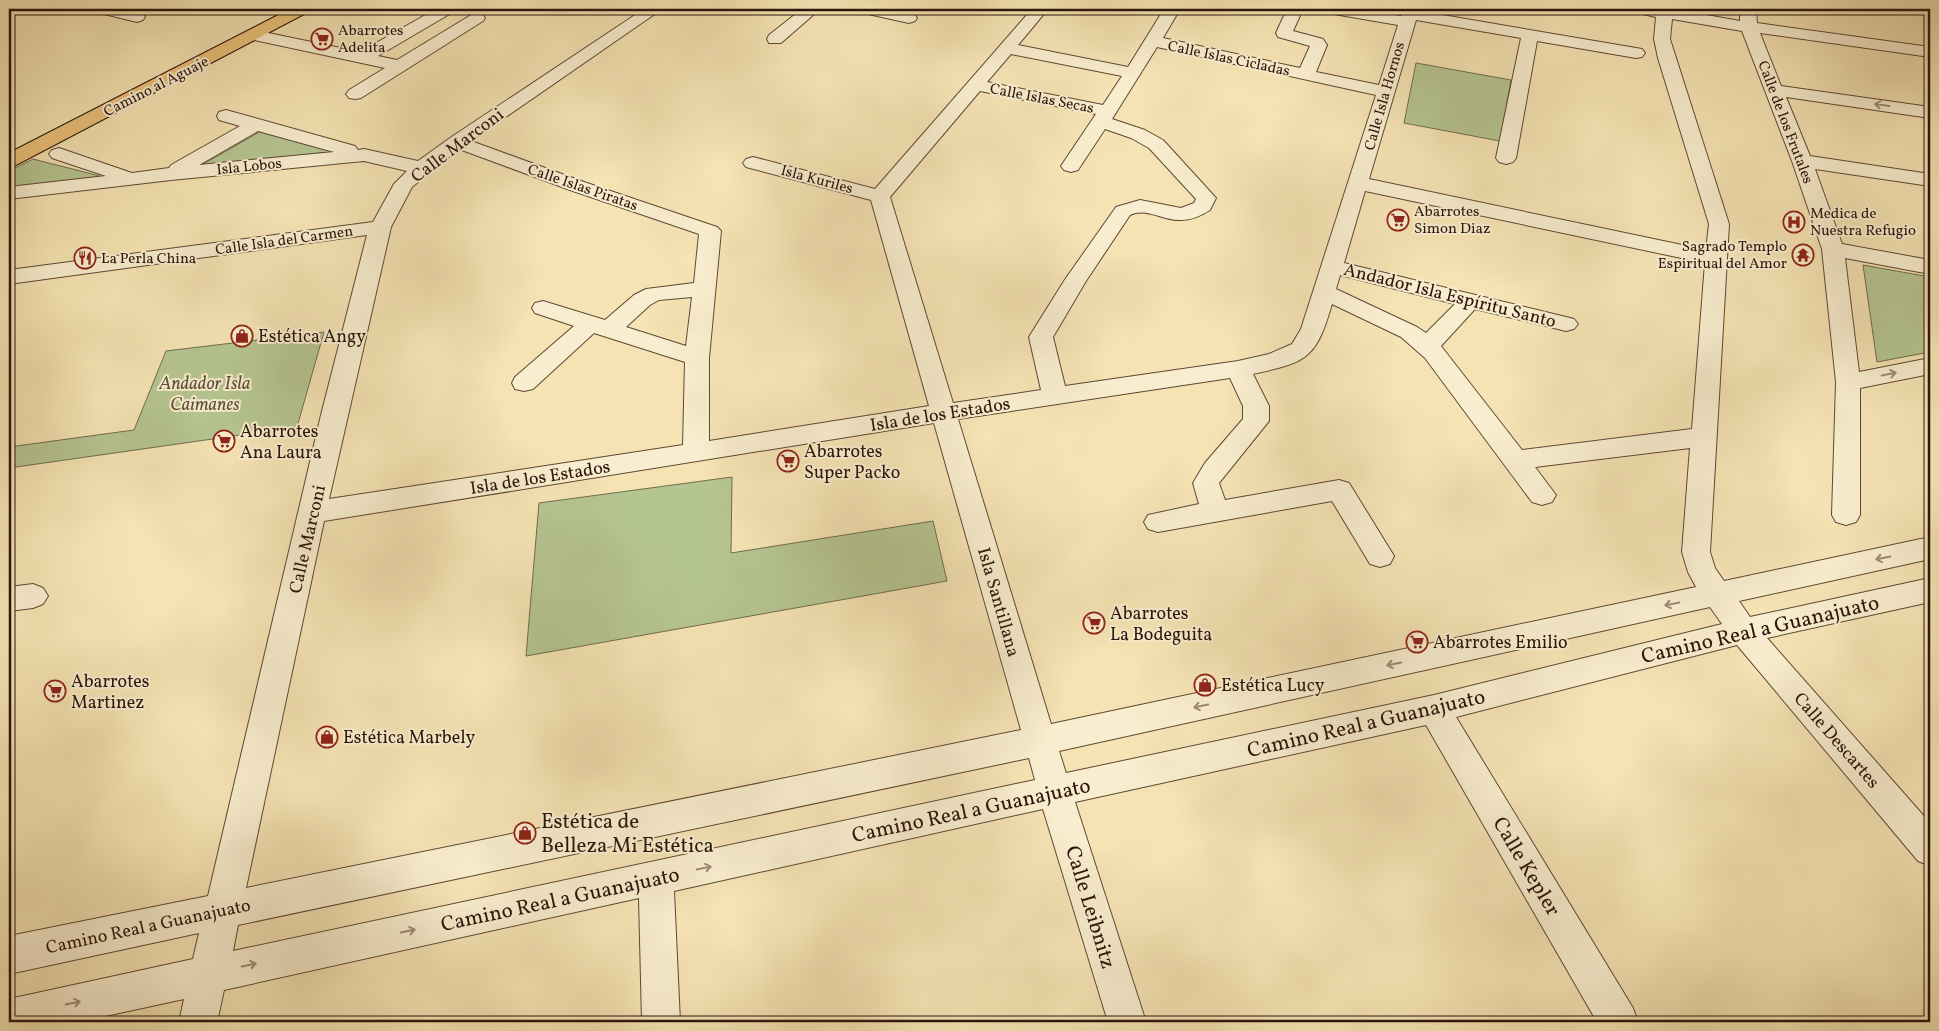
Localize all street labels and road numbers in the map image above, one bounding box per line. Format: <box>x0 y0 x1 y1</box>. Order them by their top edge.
street label: Calle Islas Cicladas <box>1166 36 1292 83</box>
street label: Calle Isla Hornos <box>1360 40 1411 153</box>
street label: Camino al Aguaje <box>100 52 213 123</box>
street label: Calle de los Frutales <box>1751 58 1818 187</box>
street label: Calle Islas Secas <box>988 79 1095 120</box>
street label: Calle Marconi <box>406 103 510 189</box>
street label: Isla Lobos <box>215 154 283 181</box>
street label: Calle Islas Piratas <box>525 160 640 217</box>
street label: Isla Kuriles <box>778 161 855 200</box>
street label: Calle Isla del Carmen <box>214 221 355 262</box>
street label: Andador Isla Espíritu Santo <box>1341 258 1558 335</box>
street label: Isla de los Estados <box>868 392 1012 439</box>
street label: Isla de los Estados <box>468 455 612 502</box>
street label: Calle Marconi <box>284 483 333 596</box>
street label: Isla Santillana <box>970 545 1025 660</box>
street label: Camino Real a Guanajuato <box>1638 589 1882 672</box>
street label: Camino Real a Guanajuato <box>1244 683 1488 766</box>
street label: Calle Descartes <box>1787 688 1885 794</box>
street label: Camino Real a Guanajuato <box>849 772 1093 851</box>
street label: Calle Kepler <box>1485 812 1567 922</box>
street label: Calle Leibnitz <box>1057 842 1122 972</box>
street label: Camino Real a Guanajuato <box>438 861 682 940</box>
street label: Camino Real a Guanajuato <box>44 894 253 961</box>

